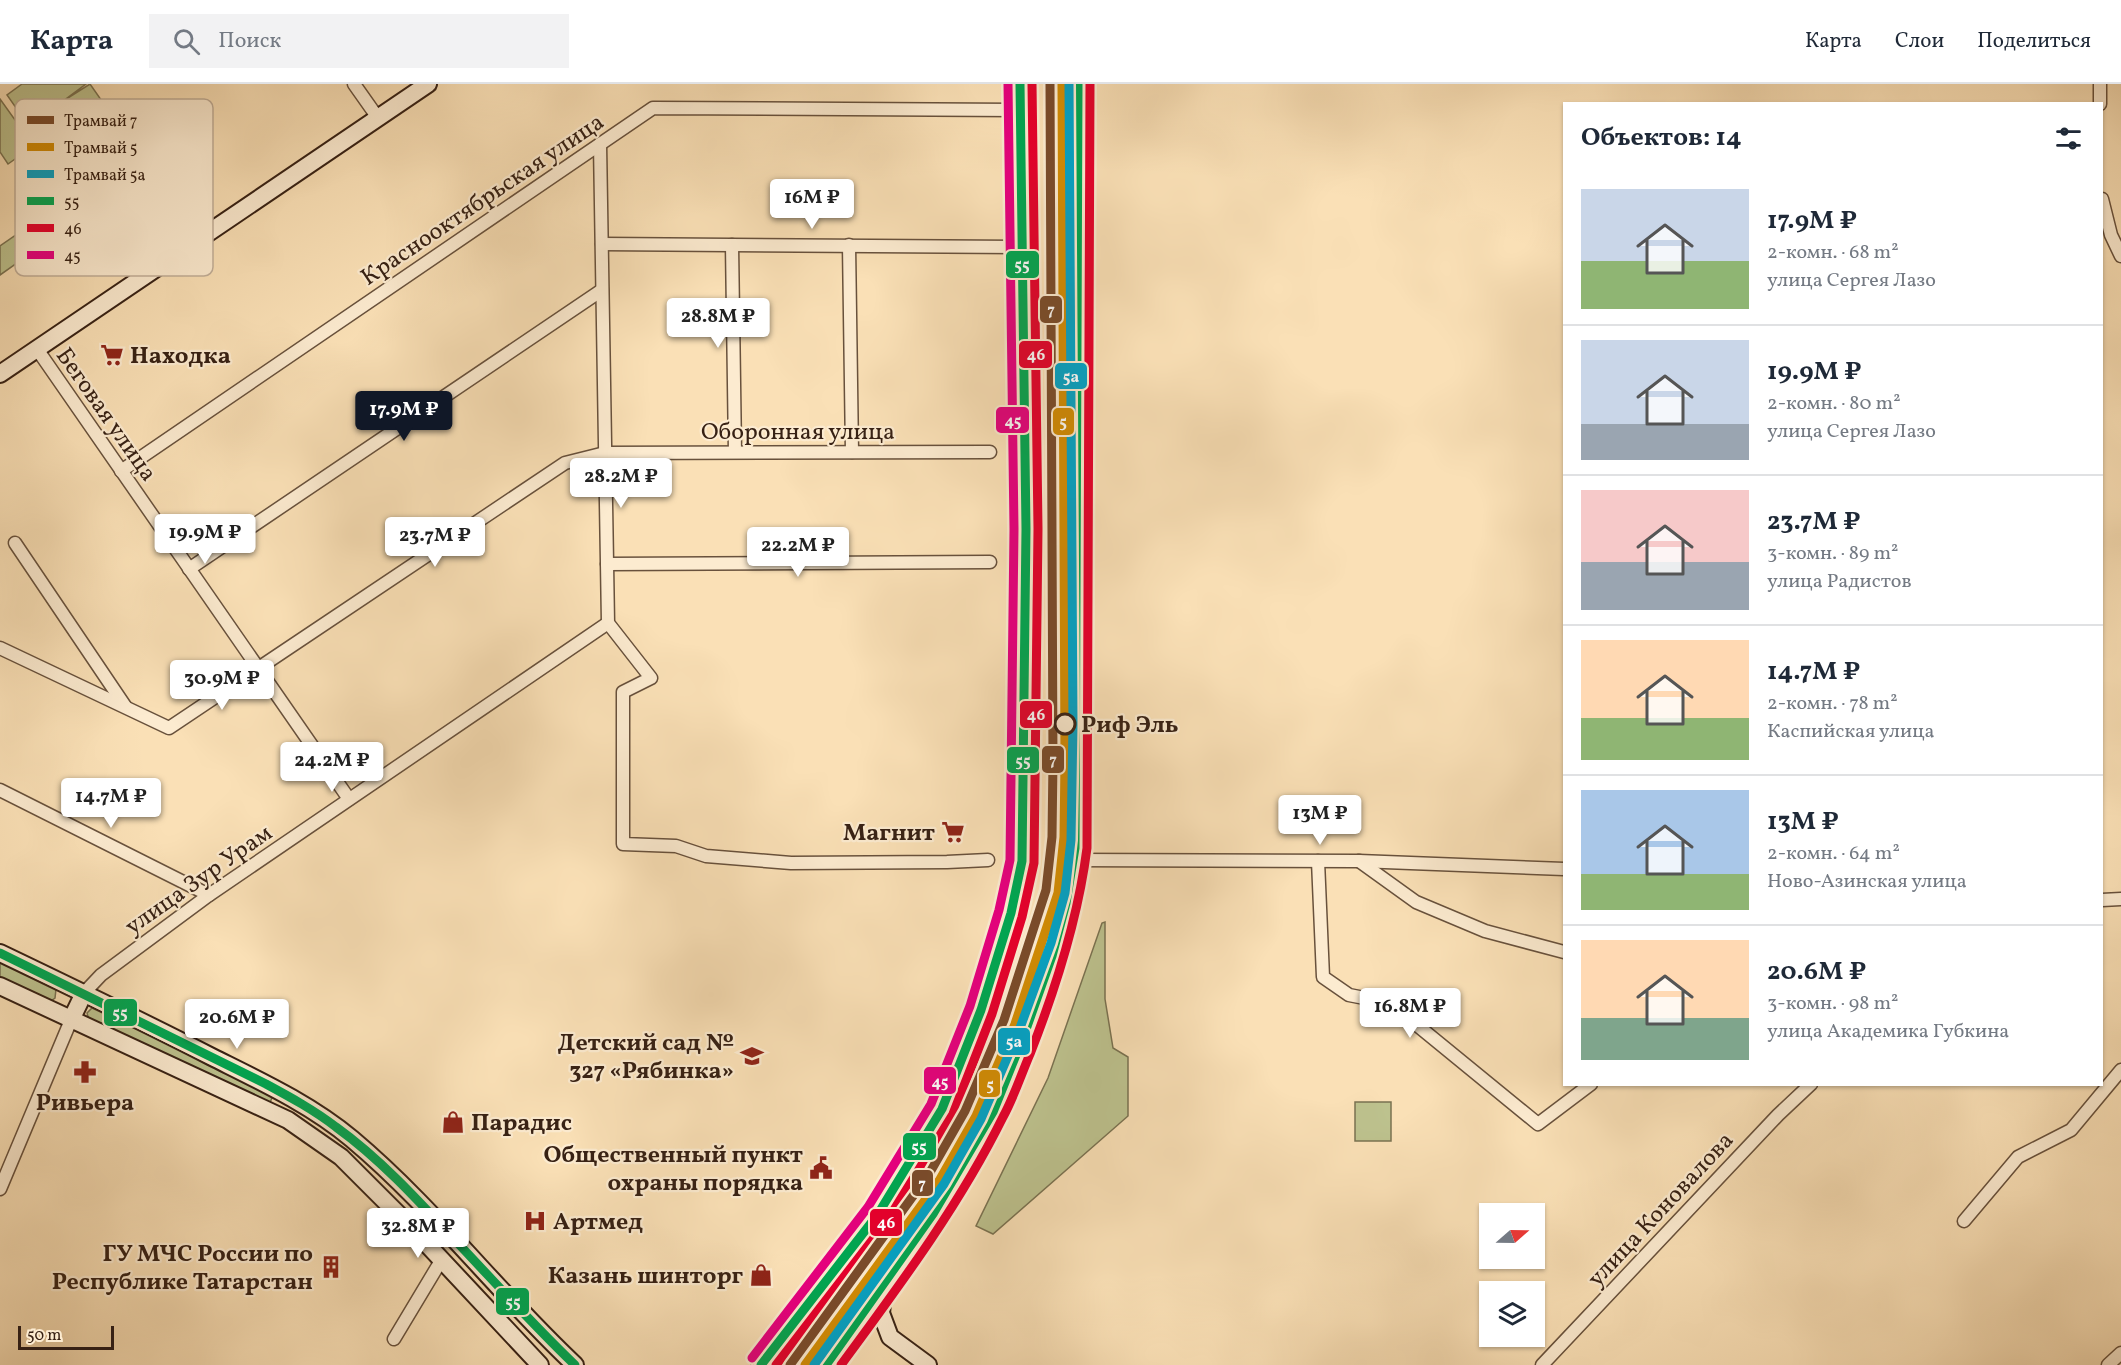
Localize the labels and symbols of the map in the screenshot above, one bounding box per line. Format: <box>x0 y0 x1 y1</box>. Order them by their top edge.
legend <box>15 99 213 276</box>
street label: Краснооктябрьская улица <box>355 106 612 295</box>
text: Трамвай 7 <box>64 111 138 133</box>
text: Трамвай 5 <box>64 138 138 160</box>
text: Трамвай 5а <box>64 165 146 187</box>
pin: 16M ₽ <box>770 179 854 230</box>
text: 55 <box>64 192 79 214</box>
text: 46 <box>64 219 82 241</box>
text: 45 <box>64 246 81 268</box>
line badge: 55 <box>1005 250 1040 279</box>
text: 55 <box>1014 255 1030 277</box>
line badge: 7 <box>1039 295 1063 324</box>
pin: 28.8M ₽ <box>663 298 773 349</box>
text: 7 <box>1047 300 1055 322</box>
place label: Находка <box>130 340 231 374</box>
line badge: 46 <box>1018 340 1053 369</box>
street label: Беговая улица <box>46 341 164 489</box>
supermarket icon: Находка <box>99 342 125 368</box>
text: 46 <box>1027 345 1045 367</box>
line badge: 5а <box>1054 362 1088 390</box>
text: 5а <box>1063 367 1079 389</box>
pin: 17.9M ₽ <box>349 391 459 442</box>
line badge: 45 <box>995 406 1030 434</box>
line badge: 5 <box>1052 407 1075 436</box>
text: 45 <box>1004 411 1022 433</box>
text: 5 <box>1059 412 1067 434</box>
street label: Оборонная улица <box>701 416 895 450</box>
pin: 28.2M ₽ <box>566 458 676 509</box>
pin: 19.9M ₽ <box>150 514 260 565</box>
pin: 23.7M ₽ <box>380 517 490 568</box>
pin: 22.2M ₽ <box>743 527 853 578</box>
pin: 30.9M ₽ <box>167 660 277 711</box>
line badge: 46 <box>1019 700 1053 729</box>
text: 46 <box>1027 705 1045 727</box>
place label: Риф Эль <box>1081 709 1179 743</box>
marker: Риф Эль <box>1054 713 1076 735</box>
pin: 24.2M ₽ <box>277 742 387 793</box>
line badge: 7 <box>1041 745 1065 774</box>
line badge: 55 <box>1006 746 1040 774</box>
text: 7 <box>1049 750 1057 772</box>
text: 55 <box>1015 751 1031 773</box>
pin: 14.7M ₽ <box>56 778 166 829</box>
pin: 13M ₽ <box>1278 795 1362 846</box>
street label: улица Зур Урам <box>119 817 280 944</box>
place label: Магнит <box>843 817 935 851</box>
supermarket icon: Магнит <box>940 819 966 845</box>
pin: 16.8M ₽ <box>1355 988 1465 1039</box>
line badge: 55 <box>103 998 138 1027</box>
pin: 20.6M ₽ <box>182 999 292 1050</box>
text: 55 <box>112 1003 128 1025</box>
place label: Детский сад № 327 «Рябинка» <box>557 1027 734 1089</box>
line badge: 5а <box>997 1027 1031 1056</box>
text: 5а <box>1006 1032 1022 1054</box>
school or university icon: Детский сад № 327 «Рябинка» <box>739 1043 765 1069</box>
pharmacy icon: Ривьера <box>72 1059 98 1085</box>
line badge: 45 <box>923 1066 957 1095</box>
line badge: 5 <box>978 1069 1001 1098</box>
text: 45 <box>931 1072 949 1094</box>
text: 5 <box>986 1075 994 1097</box>
place label: Ривьера <box>36 1087 134 1121</box>
place label: Парадис <box>471 1107 572 1141</box>
shop icon: Парадис <box>440 1109 466 1135</box>
street label: улица Коновалова <box>1580 1125 1743 1296</box>
line badge: 55 <box>902 1132 937 1161</box>
text: 55 <box>911 1137 927 1159</box>
place label: Общественный пункт охраны порядка <box>544 1139 803 1201</box>
public building icon: Общественный пункт охраны порядка <box>808 1155 834 1181</box>
line badge: 7 <box>911 1169 934 1197</box>
text: 7 <box>918 1174 926 1196</box>
north arrow <box>1479 1203 1545 1269</box>
place label: Артмед <box>553 1206 643 1240</box>
pin: 32.8M ₽ <box>363 1208 473 1259</box>
hospital icon: Артмед <box>522 1208 548 1234</box>
line badge: 46 <box>869 1208 903 1237</box>
text: 46 <box>877 1213 895 1235</box>
place label: ГУ МЧС России по Республике Татарстан <box>52 1238 313 1300</box>
building icon: ГУ МЧС России по Республике Татарстан <box>318 1254 344 1280</box>
place label: Казань шинторг <box>548 1260 743 1294</box>
shop icon: Казань шинторг <box>748 1262 774 1288</box>
line badge: 55 <box>495 1287 530 1316</box>
text: 55 <box>505 1292 521 1314</box>
scale bar <box>18 1323 114 1350</box>

